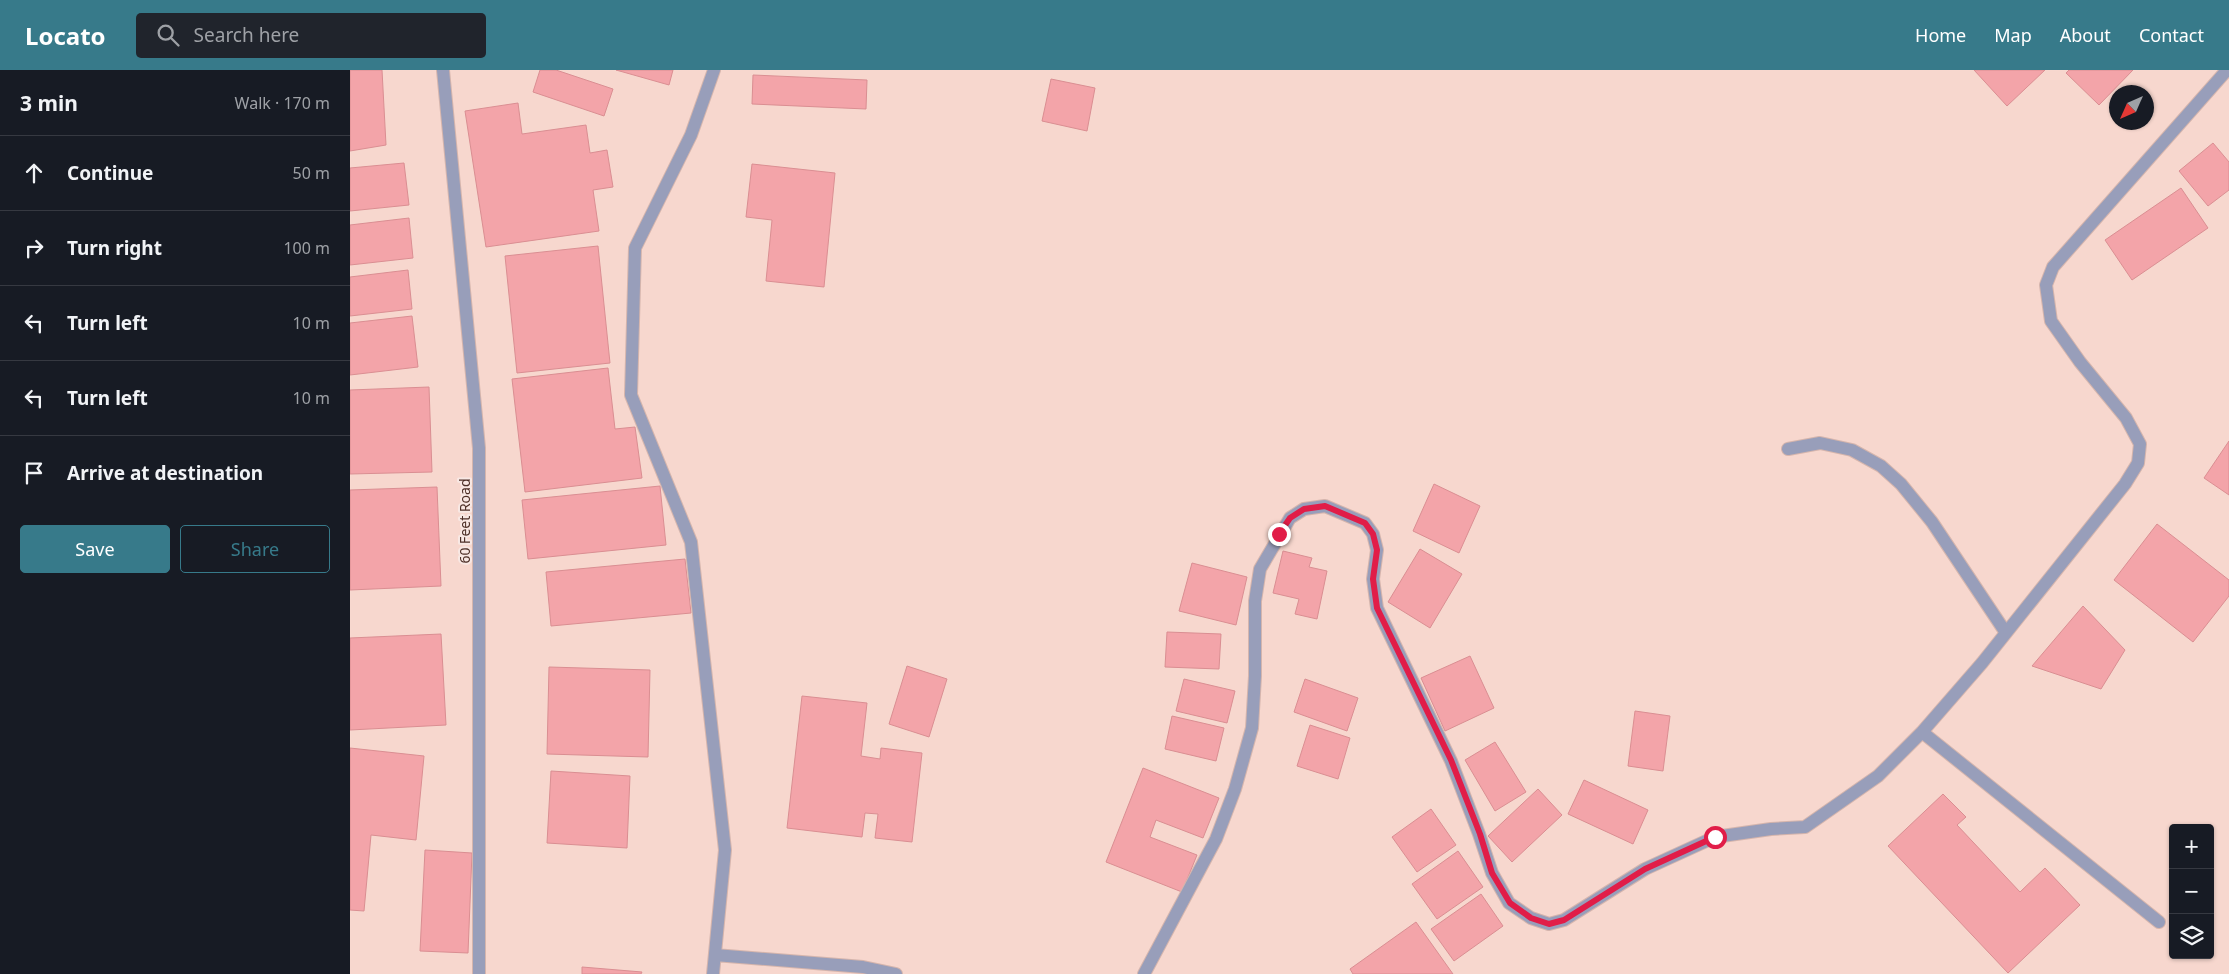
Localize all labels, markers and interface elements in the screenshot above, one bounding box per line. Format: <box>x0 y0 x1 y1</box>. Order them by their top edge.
search box <box>136 13 486 58</box>
text: Locato <box>25 19 106 52</box>
icon: search <box>154 21 182 49</box>
text: Search here <box>194 22 299 48</box>
text: Home <box>1915 23 1966 47</box>
text: Map <box>1994 23 2032 47</box>
text: About <box>2060 23 2111 47</box>
text: Contact <box>2139 23 2204 47</box>
north arrow <box>2109 85 2154 130</box>
text: 3 min <box>20 89 78 117</box>
text: Walk · 170 m <box>235 92 330 114</box>
icon: ahead <box>20 159 48 187</box>
text: Continue <box>67 160 153 186</box>
text: 50 m <box>293 162 330 184</box>
icon: right <box>20 234 48 262</box>
text: Turn right <box>67 235 162 261</box>
text: 100 m <box>283 237 330 259</box>
icon: left <box>20 309 48 337</box>
text: Turn left <box>67 310 148 336</box>
text: 10 m <box>293 312 330 334</box>
icon: left <box>20 384 48 412</box>
text: Turn left <box>67 385 148 411</box>
text: 10 m <box>293 387 330 409</box>
icon: arrive <box>20 459 48 487</box>
text: Arrive at destination <box>67 460 263 486</box>
street label: 60 Feet Road <box>455 478 474 564</box>
route end <box>1268 523 1291 546</box>
button: Save <box>20 525 170 573</box>
button: Share <box>180 525 330 573</box>
map controls <box>2169 824 2214 959</box>
button: + <box>2169 824 2214 869</box>
route start <box>1704 826 1727 849</box>
button: − <box>2169 869 2214 914</box>
button: layers <box>2169 914 2214 959</box>

